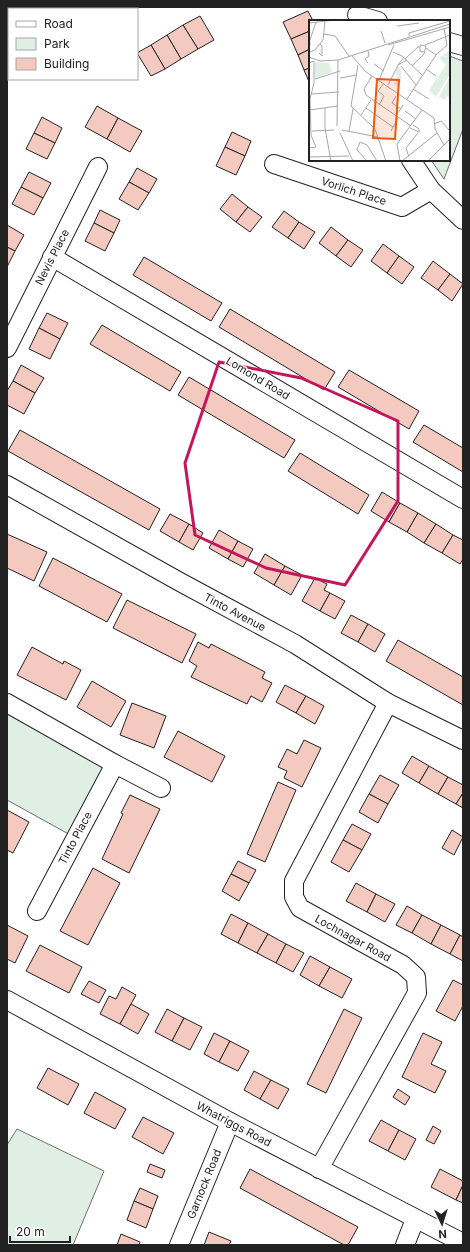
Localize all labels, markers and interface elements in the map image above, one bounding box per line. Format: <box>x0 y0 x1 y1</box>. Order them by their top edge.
legend <box>8 8 138 80</box>
text: Road <box>44 16 73 31</box>
inset map <box>309 20 450 161</box>
text: Park <box>44 36 70 51</box>
text: Building <box>44 56 89 71</box>
street label: Vorlich Place <box>320 174 388 208</box>
street label: Nevis Place <box>32 227 72 287</box>
street label: Lomond Road <box>224 353 292 403</box>
street label: Tinto Avenue <box>202 590 268 634</box>
street label: Tinto Place <box>55 809 95 867</box>
street label: Lochnagar Road <box>312 911 394 965</box>
street label: Whatriggs Road <box>194 1098 274 1150</box>
street label: Garnock Road <box>184 1147 224 1221</box>
north arrow <box>422 1204 462 1244</box>
scale bar <box>10 1218 70 1244</box>
text: 20 m <box>16 1224 45 1239</box>
text: N <box>438 1227 447 1241</box>

